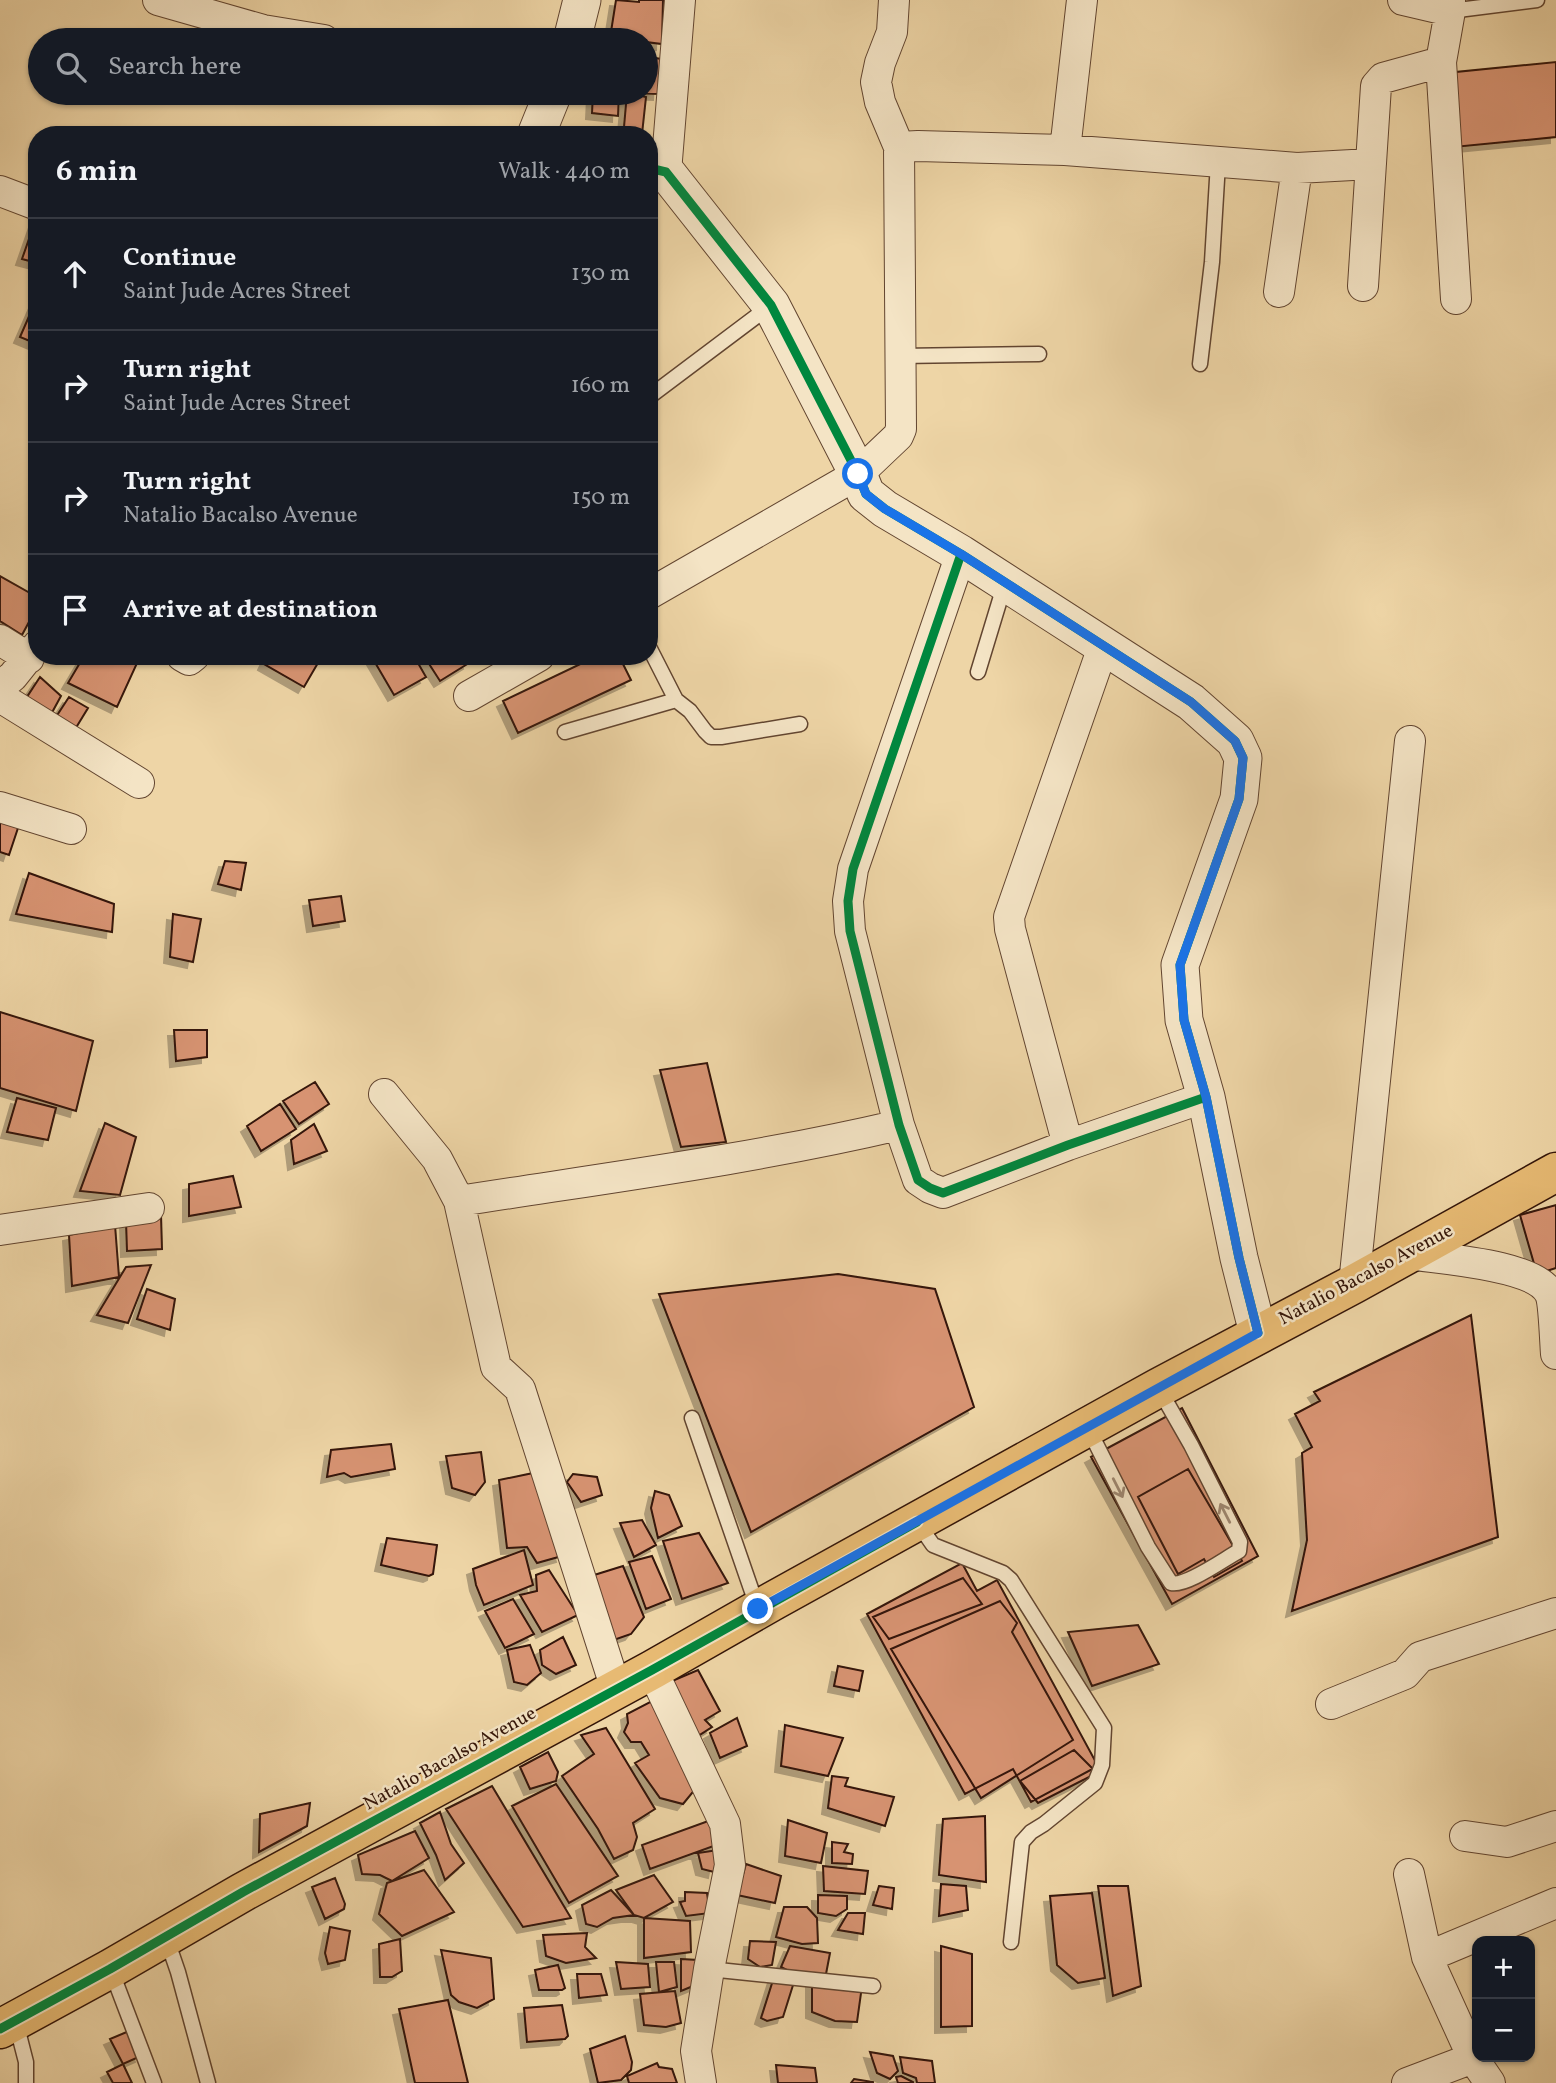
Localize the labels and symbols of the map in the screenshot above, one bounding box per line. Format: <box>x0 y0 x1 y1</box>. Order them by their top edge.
route start <box>842 458 873 489</box>
street label: Natalio Bacalso Avenue <box>1274 1218 1458 1332</box>
one-way arrow <box>1112 1477 1126 1498</box>
one-way arrow <box>1218 1503 1232 1524</box>
route end <box>742 1593 773 1624</box>
street label: Natalio Bacalso Avenue <box>359 1701 541 1817</box>

